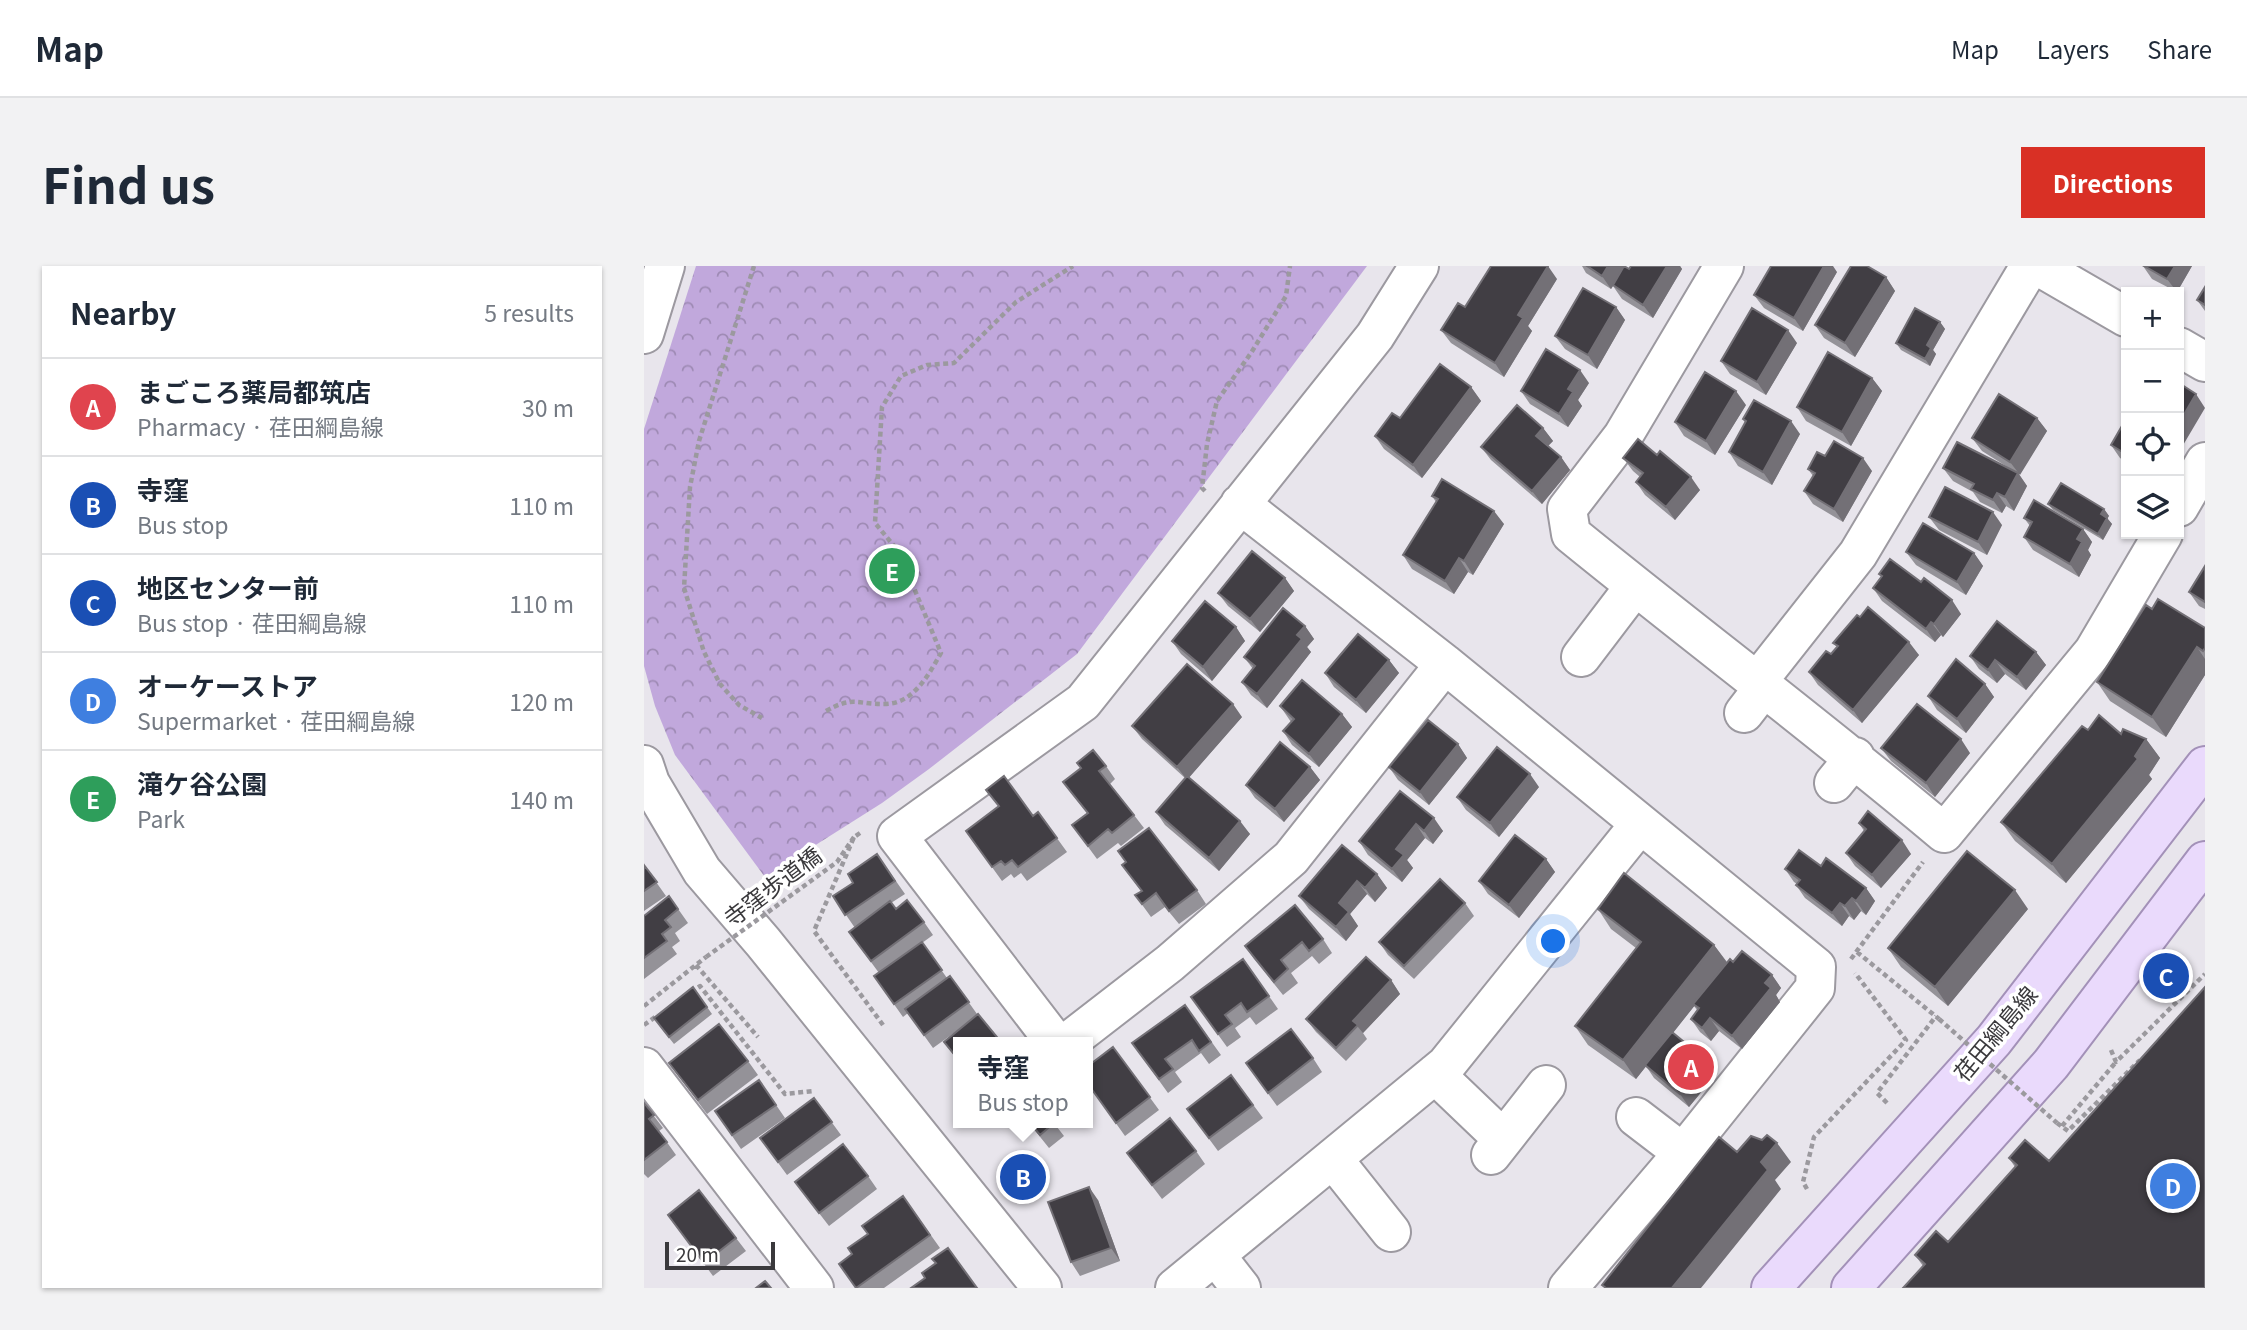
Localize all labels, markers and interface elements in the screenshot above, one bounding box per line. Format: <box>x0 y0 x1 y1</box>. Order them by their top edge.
text: Map <box>35 24 104 72</box>
text: Map <box>1951 31 1999 66</box>
text: Layers <box>2037 31 2109 66</box>
text: Share <box>2147 31 2212 66</box>
text: Find us <box>42 147 215 218</box>
button: Directions <box>2021 147 2205 218</box>
map controls <box>2121 287 2184 539</box>
button: + <box>2121 287 2184 350</box>
text: Nearby <box>70 290 176 334</box>
text: 5 results <box>484 295 574 329</box>
button: − <box>2121 350 2184 413</box>
text: まごころ薬局都筑店 <box>137 372 371 409</box>
text: A <box>86 390 100 424</box>
text: 30 m <box>522 390 574 424</box>
text: Pharmacy · 荏田綱島線 <box>137 409 384 443</box>
button: locate <box>2121 413 2184 476</box>
text: 寺窪 <box>137 470 189 507</box>
button: layers <box>2121 476 2184 539</box>
text: B <box>85 488 101 522</box>
text: 110 m <box>509 488 574 522</box>
text: Bus stop <box>137 507 229 541</box>
pin: E <box>869 545 915 597</box>
text: 地区センター前 <box>137 568 319 605</box>
text: C <box>85 586 101 620</box>
text: 110 m <box>509 586 574 620</box>
text: Bus stop · 荏田綱島線 <box>137 605 367 639</box>
text: オーケーストア <box>137 666 318 703</box>
text: D <box>85 684 101 718</box>
text: 120 m <box>509 684 574 718</box>
text: Supermarket · 荏田綱島線 <box>137 703 415 737</box>
text: 滝ケ谷公園 <box>137 764 267 801</box>
text: E <box>86 782 100 816</box>
text: 140 m <box>509 782 574 816</box>
text: Park <box>137 801 185 835</box>
street label: 寺窪歩道橋 <box>716 837 828 934</box>
your location <box>1536 924 1570 958</box>
pin: C <box>2143 950 2189 1002</box>
street label: 荏田綱島線 <box>1944 978 2044 1088</box>
popup <box>953 1037 1093 1128</box>
pin: A <box>1668 1041 1714 1093</box>
text: 寺窪 <box>977 1047 1029 1084</box>
text: Bus stop <box>977 1084 1069 1118</box>
pin: B <box>1000 1151 1046 1203</box>
pin: D <box>2150 1160 2196 1212</box>
scale bar <box>665 1239 775 1271</box>
text: 20 m <box>676 1240 719 1267</box>

